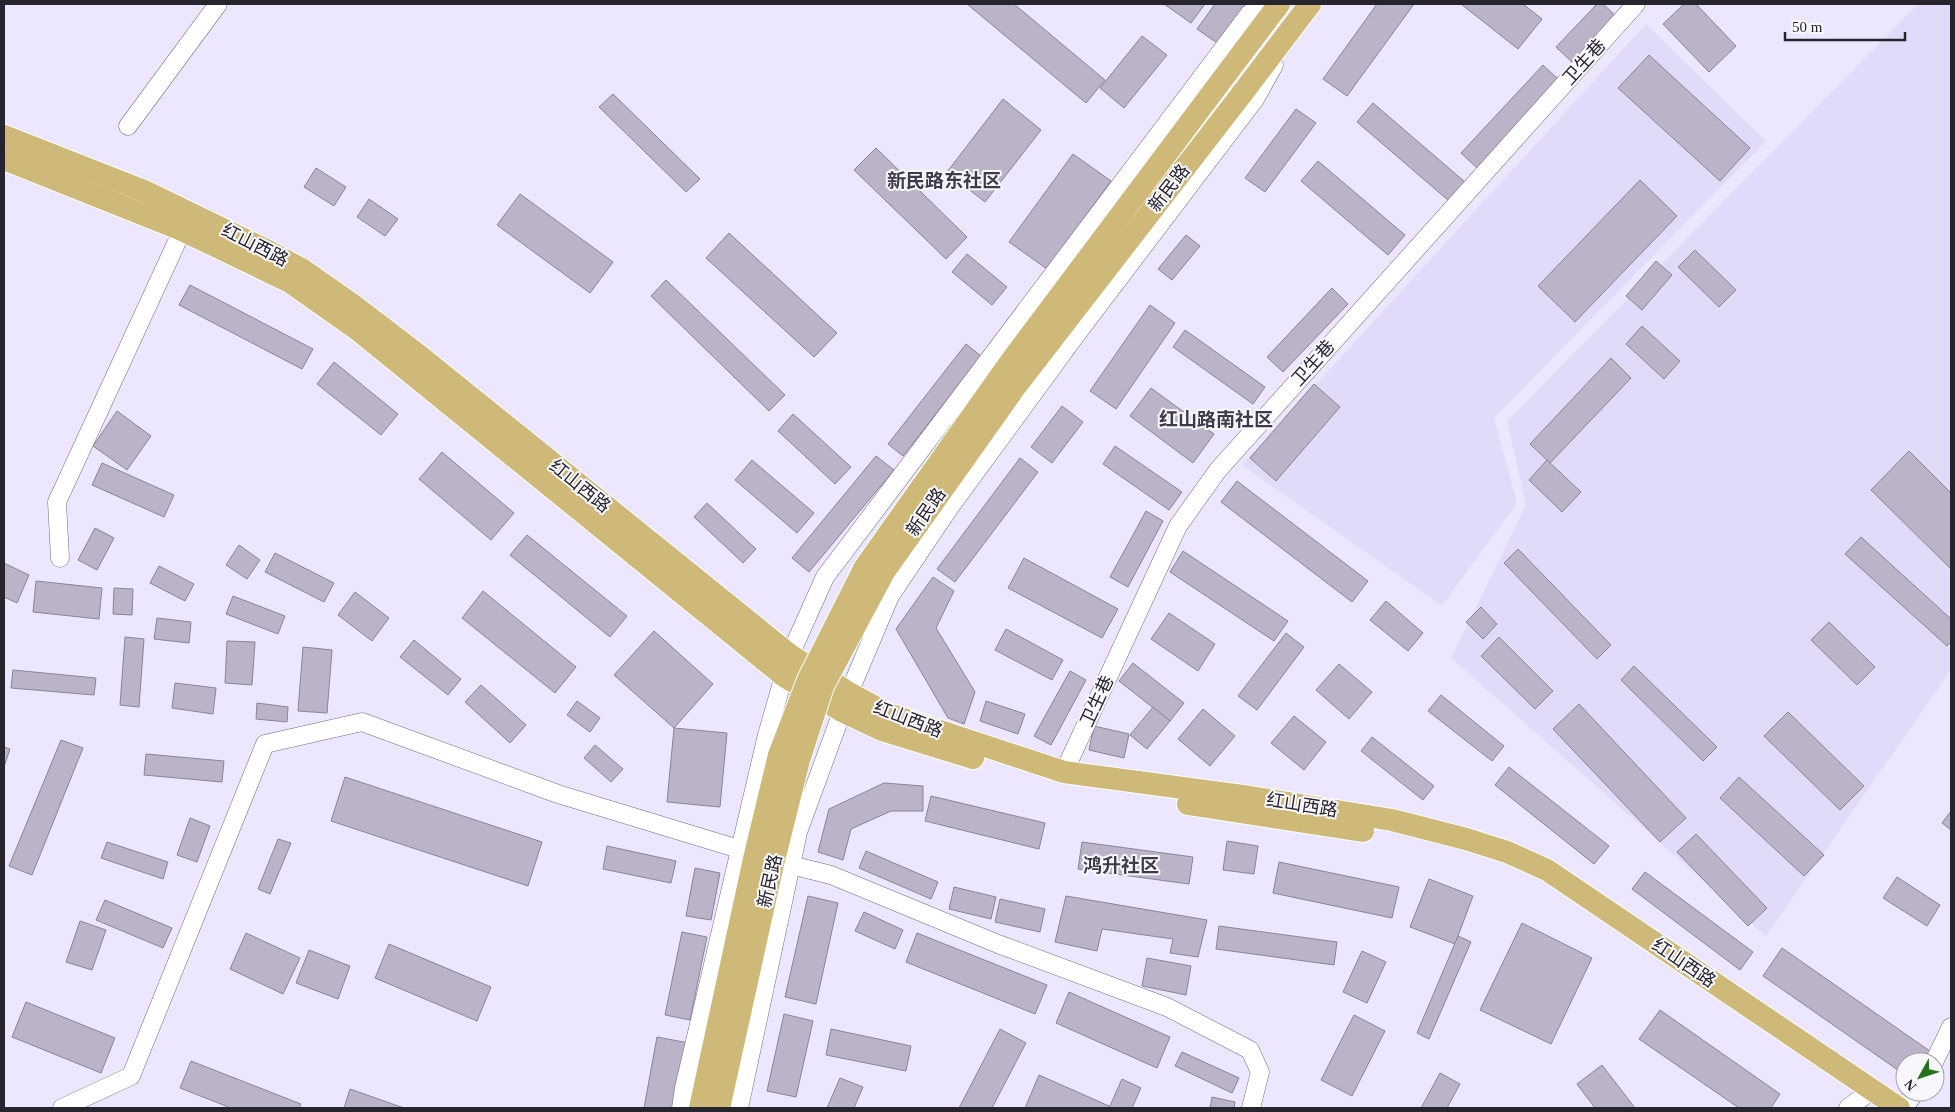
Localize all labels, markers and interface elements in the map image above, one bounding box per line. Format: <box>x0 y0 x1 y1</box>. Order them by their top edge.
scale bar <box>1785 10 1905 42</box>
text: 50 m <box>1792 19 1823 35</box>
street label: 卫生巷 <box>1559 35 1609 89</box>
street label: 新民路 <box>1144 161 1194 215</box>
district label: 新民路东社区 <box>887 170 1001 191</box>
street label: 红山西路 <box>218 220 292 270</box>
street label: 卫生巷 <box>1288 336 1338 390</box>
district label: 红山路南社区 <box>1159 409 1273 430</box>
street label: 红山西路 <box>546 456 614 516</box>
street label: 新民路 <box>902 484 950 540</box>
street label: 卫生巷 <box>1077 672 1117 730</box>
street label: 红山西路 <box>871 697 945 741</box>
street label: 红山西路 <box>1265 789 1339 821</box>
street label: 新民路 <box>754 852 786 910</box>
district label: 鸿升社区 <box>1083 855 1159 876</box>
street label: 红山西路 <box>1649 935 1719 991</box>
north arrow <box>1895 1052 1945 1102</box>
text: N <box>1901 1076 1919 1094</box>

